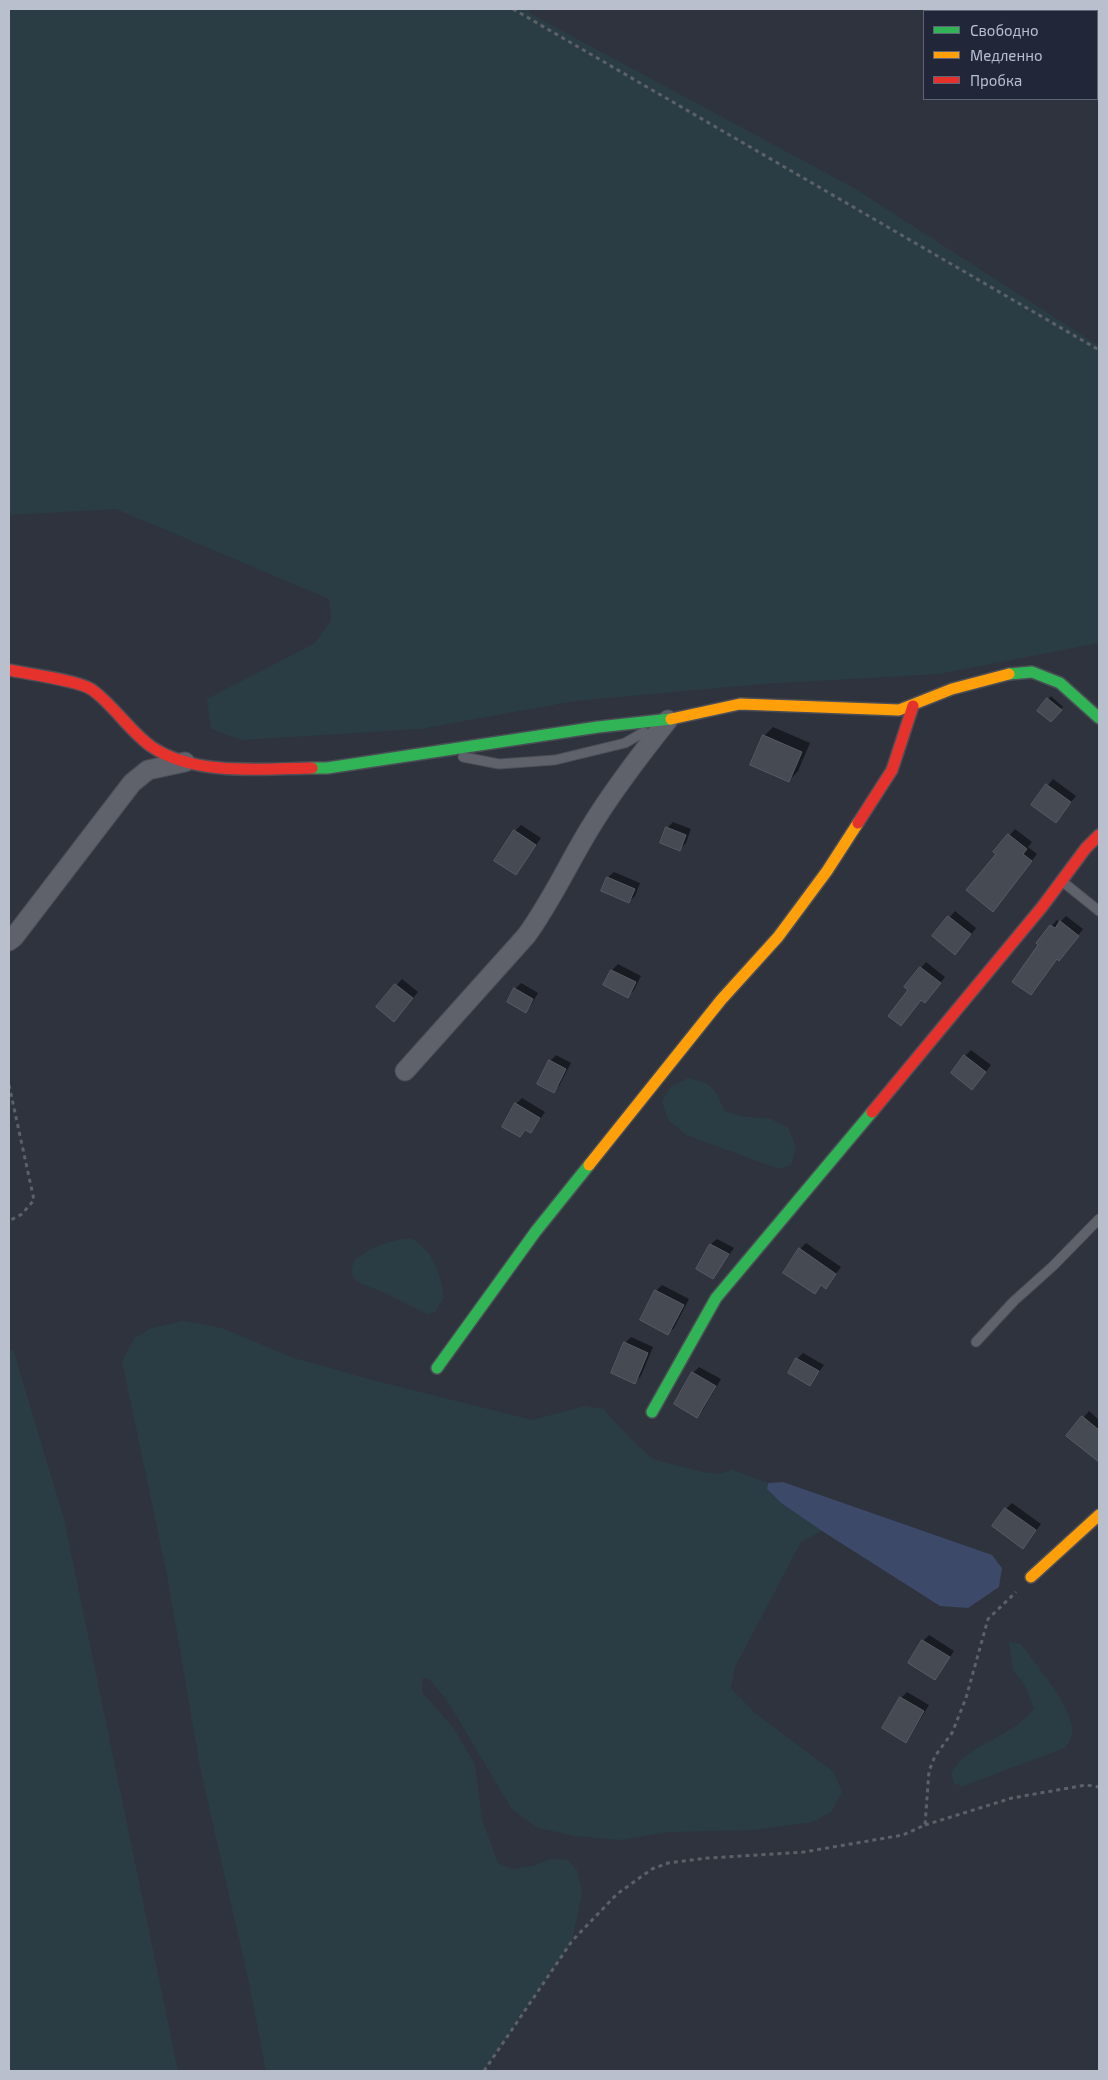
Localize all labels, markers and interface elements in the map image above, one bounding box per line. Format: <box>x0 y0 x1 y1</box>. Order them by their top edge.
legend <box>923 10 1098 100</box>
text: Свободно <box>970 21 1039 39</box>
text: Медленно <box>970 46 1043 64</box>
text: Пробка <box>970 71 1022 89</box>

